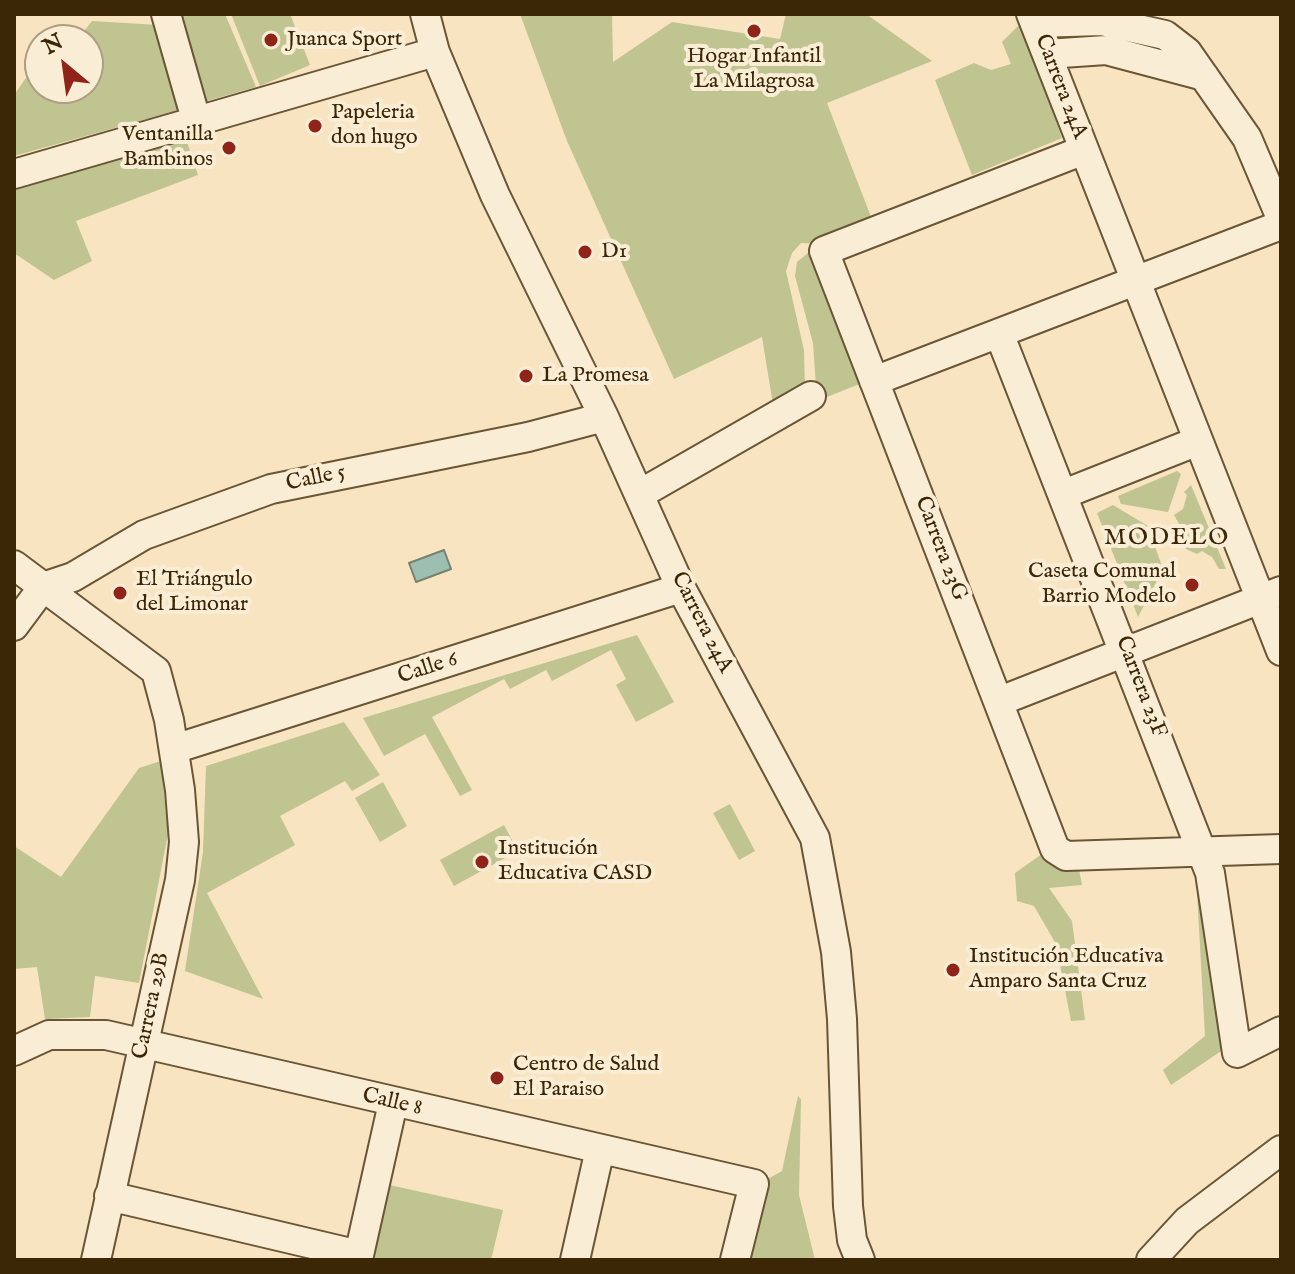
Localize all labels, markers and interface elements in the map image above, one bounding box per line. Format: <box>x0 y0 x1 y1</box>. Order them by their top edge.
marker: Hogar Infantil La Milagrosa <box>745 22 763 40</box>
north arrow <box>24 24 104 104</box>
place label: Juanca Sport <box>287 27 402 53</box>
text: N <box>38 28 68 62</box>
marker: Juanca Sport <box>262 31 280 49</box>
street label: Carrera 24A <box>1028 31 1092 143</box>
place label: Hogar Infantil La Milagrosa <box>687 44 821 96</box>
place label: Papeleria don hugo <box>331 100 418 152</box>
marker: Papeleria don hugo <box>306 117 324 135</box>
place label: Ventanilla Bambinos <box>122 122 213 174</box>
marker: Ventanilla Bambinos <box>220 139 238 157</box>
place label: D1 <box>601 239 627 265</box>
marker: D1 <box>576 243 594 261</box>
place label: La Promesa <box>542 363 649 389</box>
marker: La Promesa <box>517 367 535 385</box>
street label: Calle 5 <box>284 460 348 498</box>
street label: Carrera 23G <box>908 493 972 605</box>
district label: MODELO <box>1104 525 1230 553</box>
place label: Caseta Comunal Barrio Modelo <box>1028 559 1176 610</box>
place label: El Triángulo del Limonar <box>136 567 253 618</box>
street label: Carrera 24A <box>664 568 738 678</box>
marker: Caseta Comunal Barrio Modelo <box>1183 576 1201 594</box>
marker: El Triángulo del Limonar <box>111 584 129 602</box>
street label: Carrera 23F <box>1109 633 1171 741</box>
street label: Calle 6 <box>395 647 461 691</box>
place label: Institución Educativa CASD <box>498 836 652 888</box>
marker: Institución Educativa CASD <box>473 853 491 871</box>
place label: Institución Educativa Amparo Santa Cruz <box>969 944 1164 996</box>
street label: Carrera 29B <box>128 950 176 1062</box>
marker: Institución Educativa Amparo Santa Cruz <box>944 961 962 979</box>
place label: Centro de Salud El Paraiso <box>513 1052 659 1104</box>
marker: Centro de Salud El Paraiso <box>488 1069 506 1087</box>
street label: Calle 8 <box>359 1083 425 1123</box>

